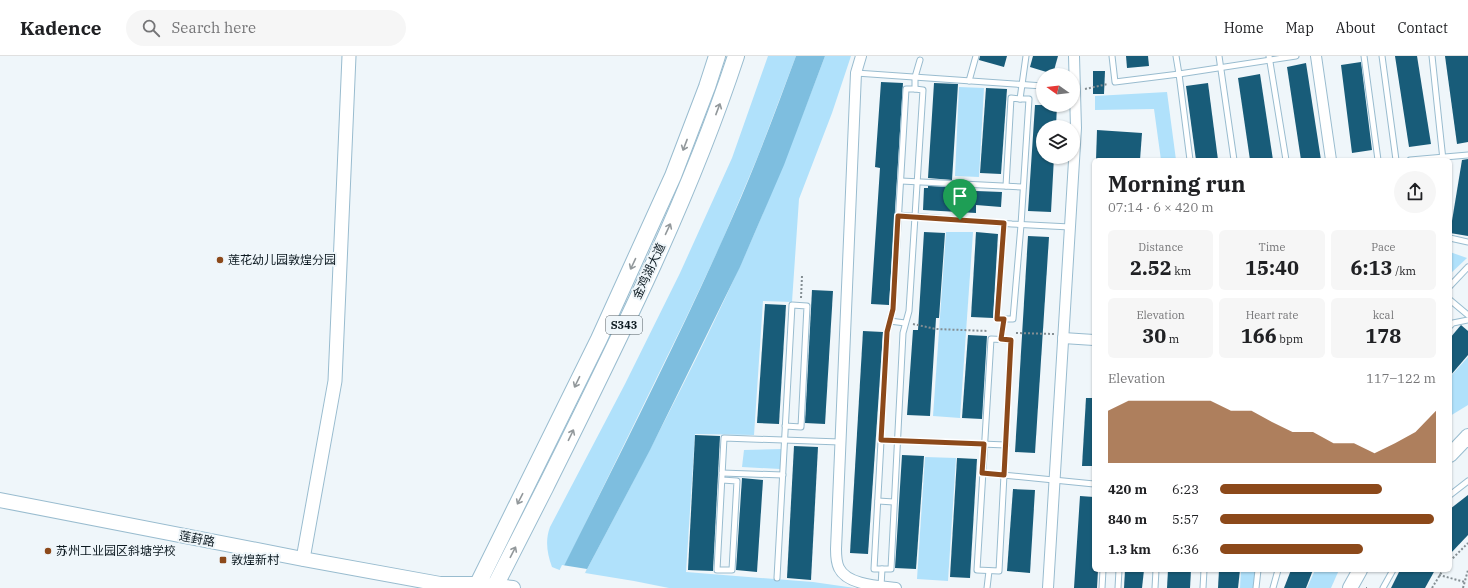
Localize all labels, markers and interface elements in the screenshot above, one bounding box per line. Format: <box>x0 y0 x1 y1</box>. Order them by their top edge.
search box <box>126 10 406 46</box>
text: Kadence <box>20 16 102 40</box>
icon: search <box>140 17 162 39</box>
text: Search here <box>172 18 256 37</box>
text: Home <box>1224 19 1263 37</box>
text: Map <box>1285 19 1314 37</box>
text: About <box>1336 19 1375 37</box>
text: Contact <box>1397 19 1448 37</box>
north arrow <box>1036 68 1080 112</box>
map controls <box>1036 68 1080 164</box>
one-way arrow <box>714 103 722 115</box>
button: layers <box>1036 120 1080 164</box>
one-way arrow <box>680 139 688 151</box>
text: Morning run <box>1108 169 1246 198</box>
button: share <box>1394 171 1436 213</box>
pin <box>943 179 977 220</box>
icon: arrive <box>949 185 971 207</box>
text: 07:14 · 6 × 420 m <box>1108 199 1214 216</box>
one-way arrow <box>665 224 672 236</box>
street label: 金鸡湖大道 <box>629 240 668 301</box>
text: Distance <box>1138 240 1183 254</box>
text: Time <box>1258 240 1286 254</box>
text: Pace <box>1371 240 1395 254</box>
place label: 莲花幼儿园敦煌分园 <box>228 252 336 267</box>
text: 2.52 <box>1130 254 1172 281</box>
text: 15:40 <box>1245 254 1299 281</box>
text: 6:13 <box>1351 254 1393 281</box>
marker: 莲花幼儿园敦煌分园 <box>215 255 225 265</box>
one-way arrow <box>629 258 636 270</box>
text: km <box>1172 264 1191 278</box>
text: /km <box>1393 264 1416 278</box>
text: Elevation <box>1136 308 1185 322</box>
text: Heart rate <box>1246 308 1298 322</box>
text: kcal <box>1373 308 1394 322</box>
road number: S343 <box>606 316 642 334</box>
text: 30 <box>1142 322 1166 349</box>
text: 166 <box>1241 322 1277 349</box>
text: 178 <box>1365 322 1401 349</box>
text: m <box>1166 332 1179 346</box>
text: bpm <box>1277 332 1303 346</box>
text: Elevation <box>1108 370 1165 387</box>
text: 117–122 m <box>1366 370 1436 387</box>
one-way arrow <box>573 376 581 388</box>
one-way arrow <box>568 430 575 442</box>
text: 420 m <box>1108 481 1147 498</box>
text: 6:23 <box>1172 481 1199 498</box>
one-way arrow <box>516 492 523 504</box>
text: 840 m <box>1108 511 1147 528</box>
text: 5:57 <box>1172 511 1199 528</box>
street label: 莲葑路 <box>178 528 216 549</box>
text: 1.3 km <box>1108 541 1151 558</box>
text: 6:36 <box>1172 541 1199 558</box>
place label: 苏州工业园区斜塘学校 <box>56 543 176 558</box>
marker: 苏州工业园区斜塘学校 <box>43 546 53 556</box>
one-way arrow <box>510 546 517 558</box>
place label: 敦煌新村 <box>231 552 280 567</box>
marker: 敦煌新村 <box>218 555 228 565</box>

